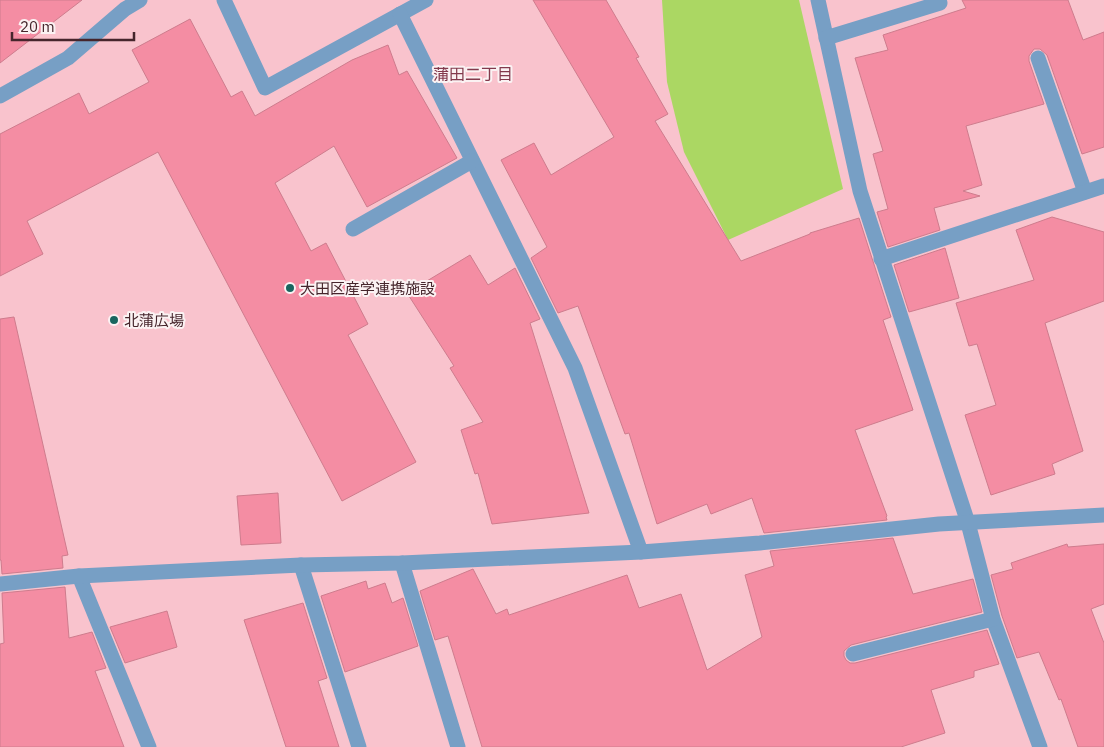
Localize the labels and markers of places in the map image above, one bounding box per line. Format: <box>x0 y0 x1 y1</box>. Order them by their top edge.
place label: 大田区産学連携施設 <box>300 279 435 298</box>
marker: 大田区産学連携施設 <box>284 282 296 294</box>
place label: 北蒲広場 <box>124 311 184 330</box>
marker: 北蒲広場 <box>108 314 120 326</box>

